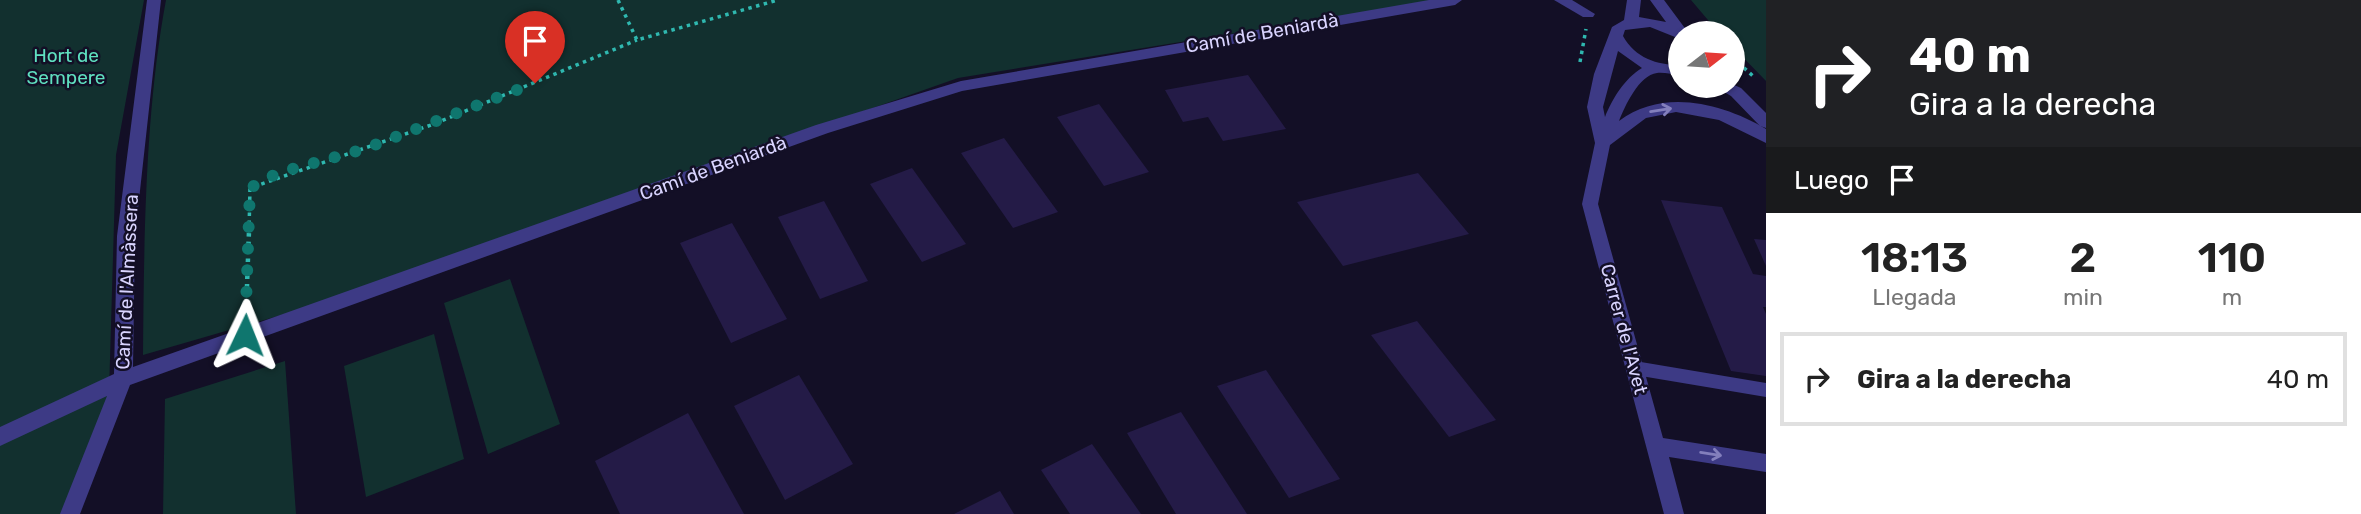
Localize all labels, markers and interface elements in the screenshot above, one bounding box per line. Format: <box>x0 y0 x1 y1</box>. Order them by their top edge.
street label: Camí de Beniardà <box>1184 8 1340 58</box>
pin <box>505 11 565 83</box>
north arrow <box>1668 21 1745 98</box>
map controls <box>1668 21 1745 98</box>
icon: arrive <box>516 22 554 60</box>
text: 40 m <box>1909 26 2031 84</box>
icon: right <box>1794 28 1885 119</box>
park label: Hort de Sempere <box>27 44 106 89</box>
text: Gira a la derecha <box>1909 85 2156 123</box>
one-way arrow <box>1649 103 1672 116</box>
street label: Camí de Beniardà <box>636 131 790 205</box>
icon: arrive <box>1883 161 1921 199</box>
text: Luego <box>1794 165 1869 196</box>
street label: Camí de l'Almàssera <box>111 194 143 370</box>
text: 18:13 <box>1861 233 1968 283</box>
text: 2 <box>2070 233 2096 283</box>
text: 110 <box>2198 233 2266 283</box>
street label: Carrer de l'Avet <box>1596 261 1653 397</box>
text: Llegada <box>1872 283 1957 311</box>
text: min <box>2063 283 2103 311</box>
text: m <box>2222 283 2242 311</box>
position arrow <box>208 298 282 372</box>
icon: right <box>1798 360 1836 398</box>
text: Gira a la derecha <box>1857 364 2071 395</box>
text: 40 m <box>2267 364 2329 395</box>
one-way arrow <box>1699 448 1722 461</box>

